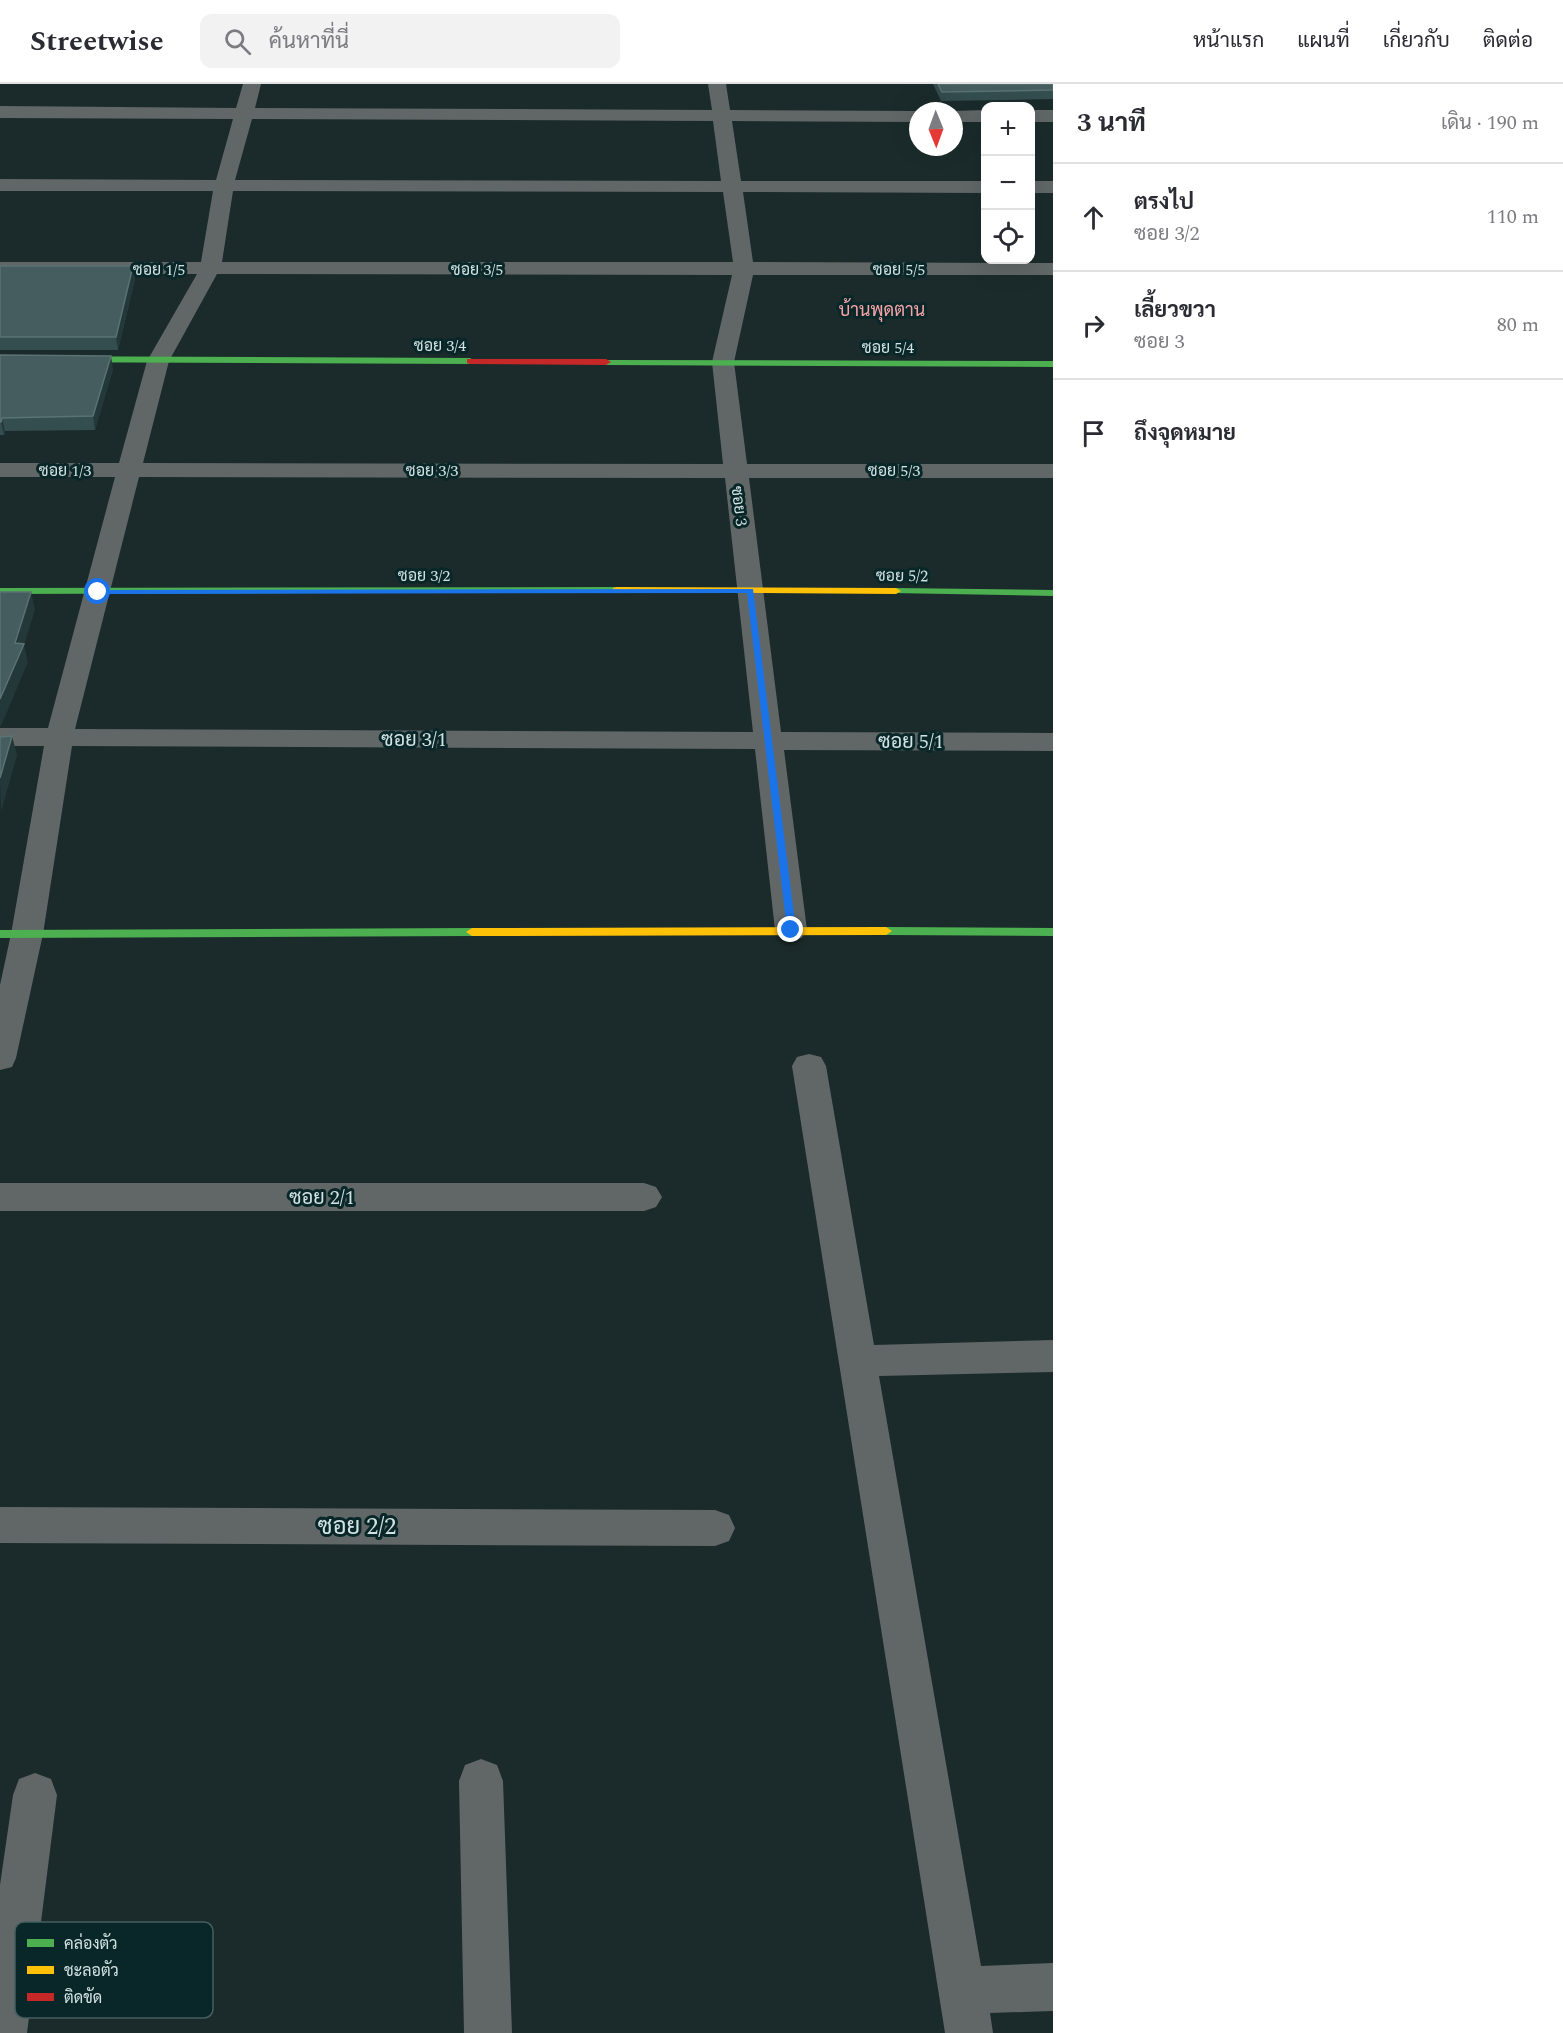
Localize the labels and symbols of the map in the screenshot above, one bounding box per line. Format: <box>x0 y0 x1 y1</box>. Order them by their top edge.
north arrow <box>909 102 963 156</box>
street label: ซอย 1/5 <box>133 258 185 282</box>
street label: ซอย 3/5 <box>451 258 503 282</box>
street label: ซอย 5/5 <box>873 258 925 282</box>
district label: บ้านพุดตาน <box>839 297 925 324</box>
street label: ซอย 3/4 <box>414 334 466 358</box>
street label: ซอย 5/4 <box>862 336 914 360</box>
street label: ซอย 1/3 <box>39 459 91 483</box>
street label: ซอย 3/3 <box>406 459 458 483</box>
street label: ซอย 5/3 <box>868 459 920 483</box>
street label: ซอย 3 <box>725 485 753 528</box>
street label: ซอย 3/2 <box>398 564 450 588</box>
street label: ซอย 5/2 <box>876 564 928 588</box>
route start <box>84 578 110 604</box>
street label: ซอย 3/1 <box>381 725 447 755</box>
street label: ซอย 5/1 <box>878 727 944 757</box>
route end <box>777 916 803 942</box>
street label: ซอย 2/1 <box>289 1183 355 1213</box>
street label: ซอย 2/2 <box>318 1509 396 1545</box>
legend <box>15 1922 213 2018</box>
text: คล่องตัว <box>64 1932 118 1956</box>
text: ชะลอตัว <box>64 1959 119 1983</box>
text: ติดขัด <box>64 1986 102 2010</box>

